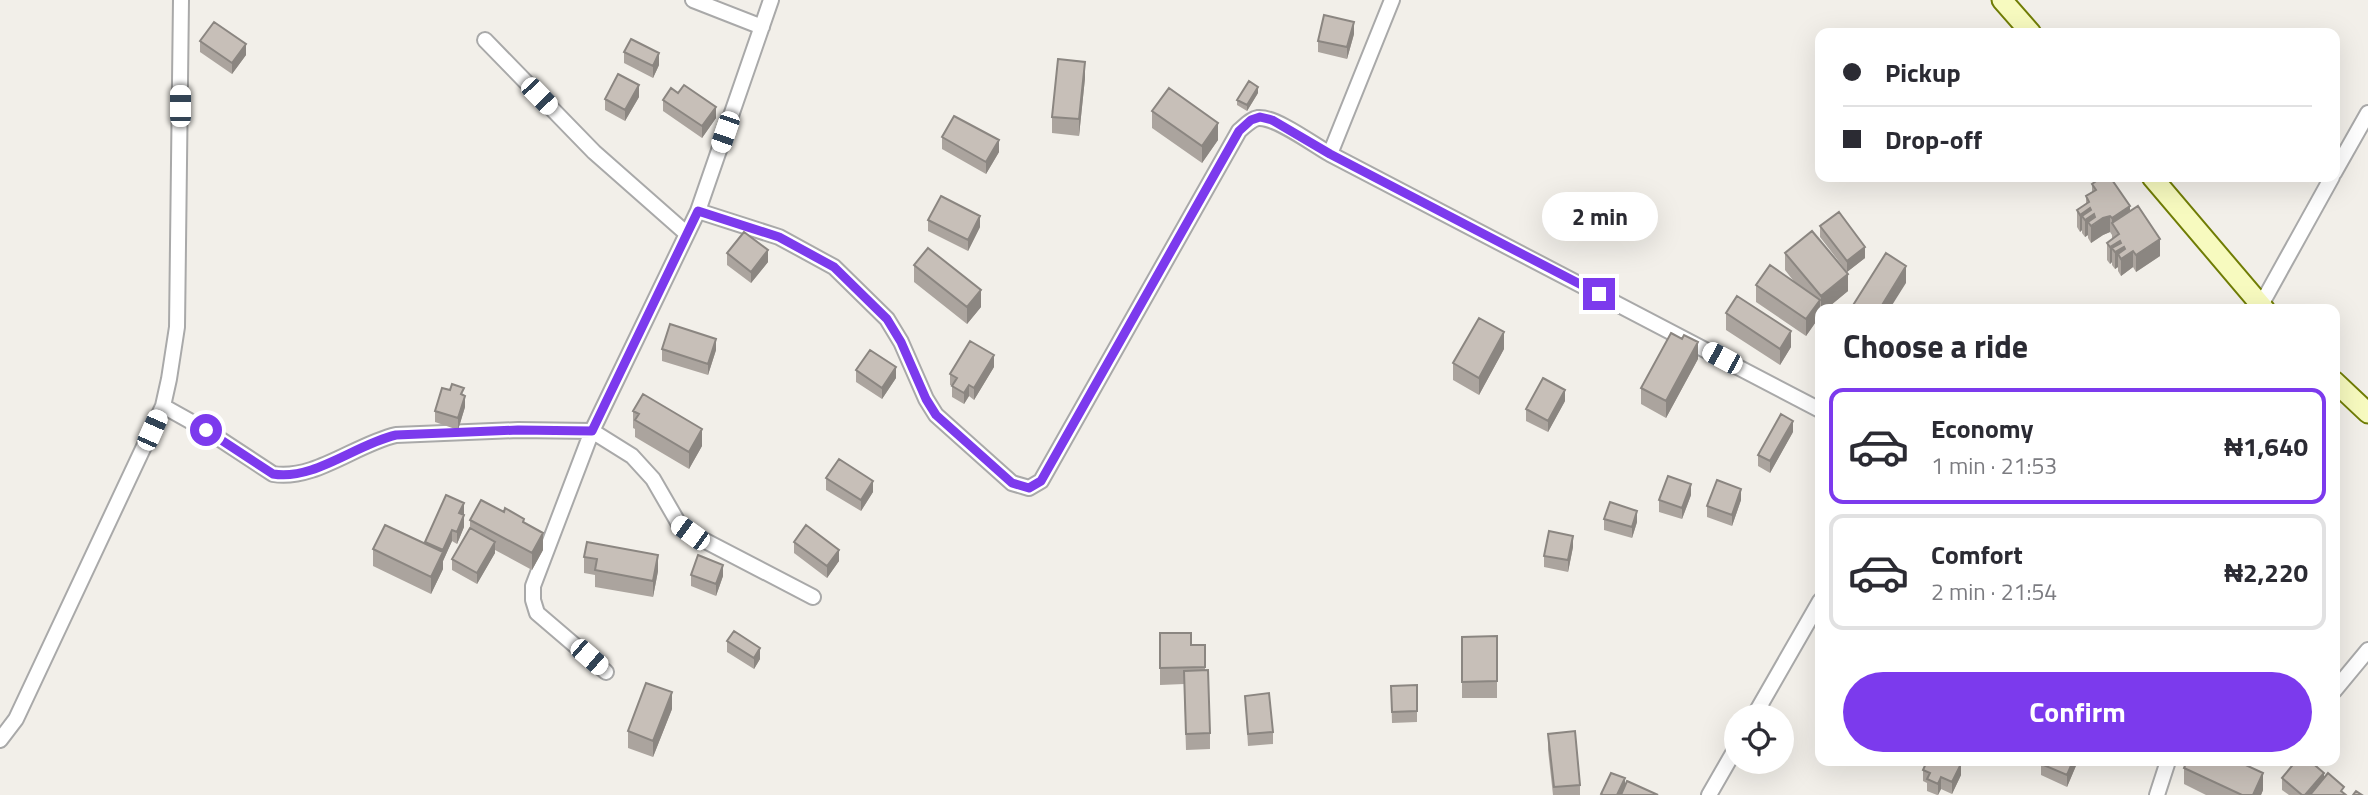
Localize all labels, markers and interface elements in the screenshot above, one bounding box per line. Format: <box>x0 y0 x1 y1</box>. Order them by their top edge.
text: Pickup <box>1885 53 1961 92</box>
car <box>517 74 562 118</box>
car <box>170 85 191 127</box>
car <box>709 109 742 155</box>
text: Drop-off <box>1885 120 1982 159</box>
callout: 2 min <box>1541 192 1657 242</box>
text: 2 min <box>1572 199 1628 234</box>
route end <box>1583 278 1615 310</box>
text: Choose a ride <box>1843 322 2028 370</box>
car <box>1699 339 1746 377</box>
car <box>134 407 171 453</box>
text: Economy <box>1931 409 2033 448</box>
route start <box>190 414 222 446</box>
icon: car <box>1847 415 1910 478</box>
text: ₦1,640 <box>2224 427 2308 466</box>
text: 1 min · 21:53 <box>1931 448 2057 483</box>
car <box>667 512 714 554</box>
text: Comfort <box>1931 535 2023 574</box>
icon: car <box>1847 541 1910 604</box>
text: ₦2,220 <box>2224 553 2308 592</box>
text: 2 min · 21:54 <box>1931 574 2057 609</box>
car <box>567 635 612 679</box>
button: Confirm <box>1843 672 2312 752</box>
map controls <box>1724 704 1794 774</box>
button: locate <box>1724 704 1794 774</box>

